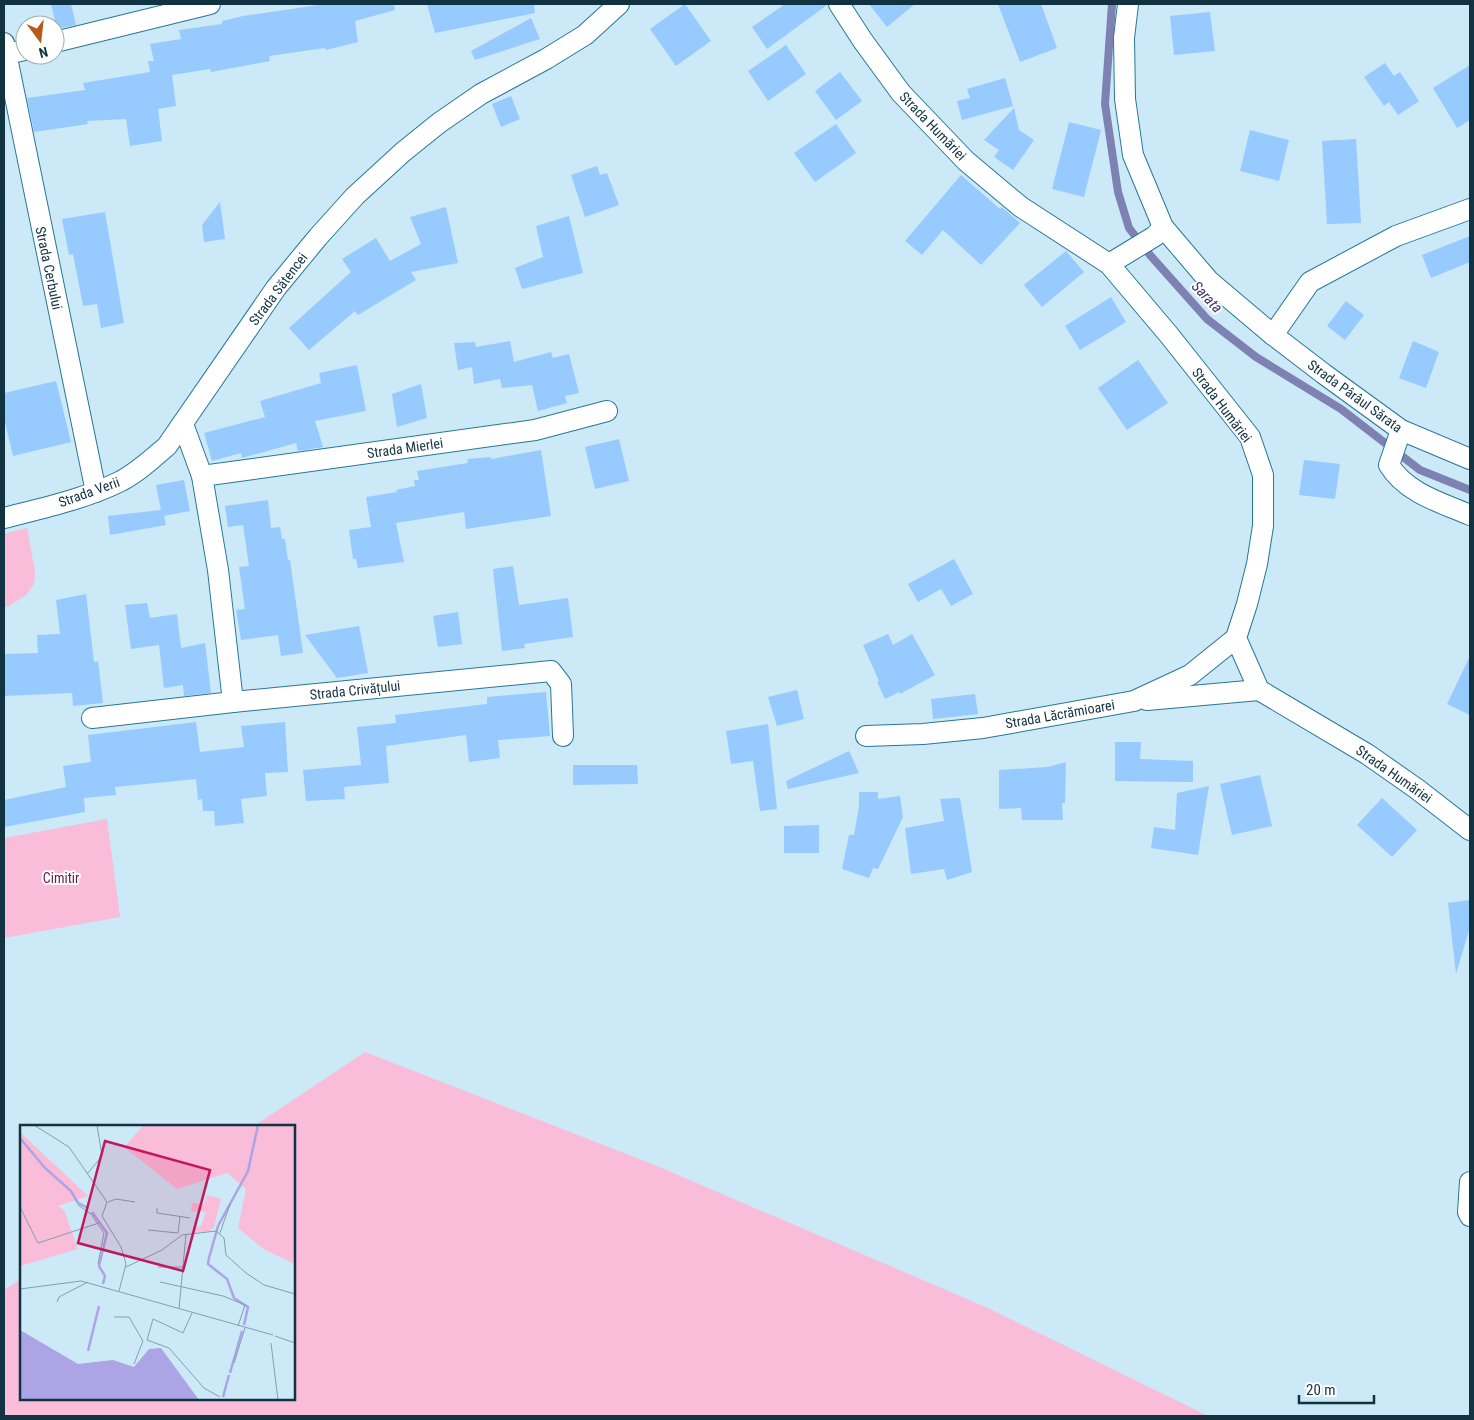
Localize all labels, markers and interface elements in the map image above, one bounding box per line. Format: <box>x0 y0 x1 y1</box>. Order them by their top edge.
north arrow <box>15 15 65 65</box>
text: N <box>37 44 50 61</box>
street label: Strada Humăriei <box>896 88 970 164</box>
street label: Strada Cerbului <box>32 225 66 311</box>
street label: Strada Sătencei <box>246 250 310 328</box>
water label: Sarata <box>1188 277 1226 317</box>
street label: Strada Pârâul Sărata <box>1305 356 1405 436</box>
street label: Strada Humăriei <box>1189 365 1255 445</box>
street label: Strada Mierlei <box>366 435 444 461</box>
street label: Strada Verii <box>56 474 122 510</box>
street label: Strada Crivățului <box>309 677 401 704</box>
street label: Strada Lăcrămioarei <box>1004 696 1116 732</box>
street label: Strada Humăriei <box>1353 742 1435 806</box>
park label: Cimitir <box>43 870 79 886</box>
inset map <box>20 1125 295 1400</box>
scale bar <box>1299 1372 1374 1404</box>
text: 20 m <box>1306 1381 1336 1399</box>

